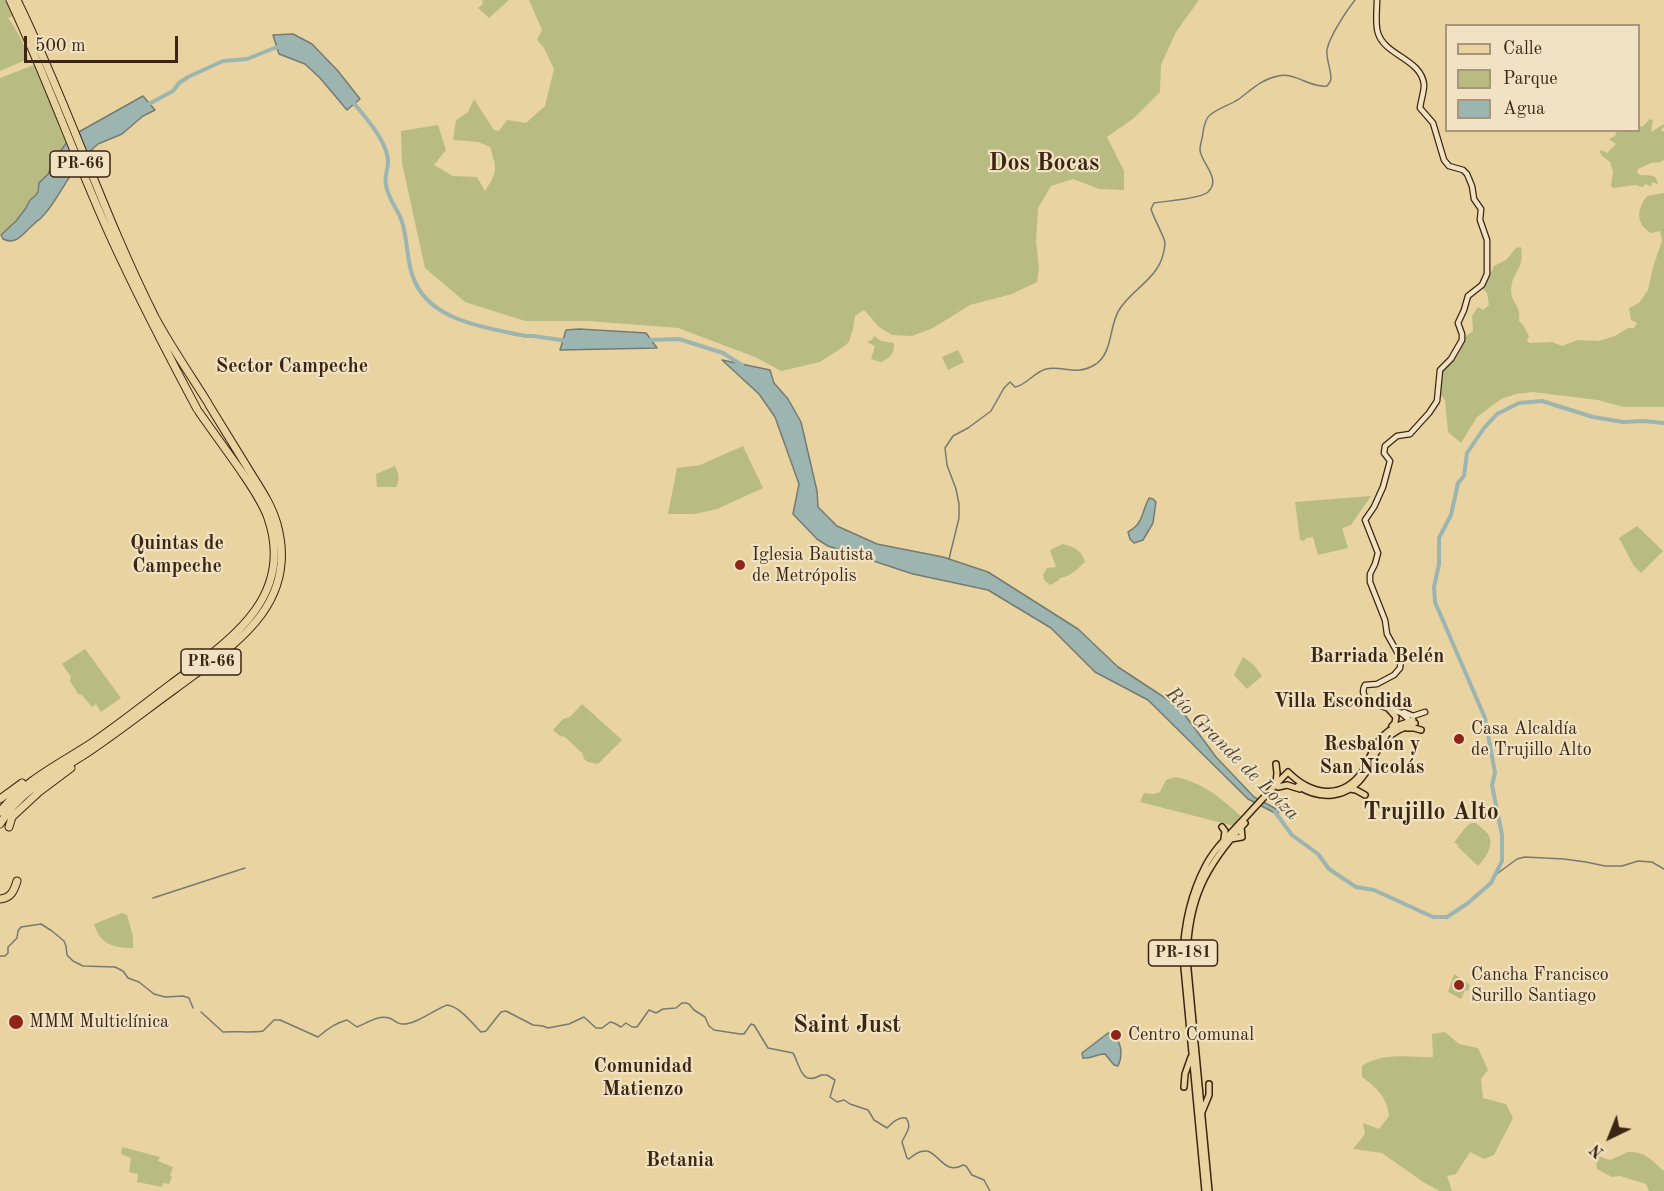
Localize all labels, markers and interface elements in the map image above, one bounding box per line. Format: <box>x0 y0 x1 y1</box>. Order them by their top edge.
scale bar <box>27 24 182 62</box>
legend <box>1445 24 1640 132</box>
text: 500 m <box>35 37 86 55</box>
text: Calle <box>1503 40 1542 58</box>
text: Parque <box>1503 70 1558 88</box>
text: Agua <box>1503 100 1545 118</box>
district label: Dos Bocas <box>989 150 1099 178</box>
road number: PR-66 <box>50 151 110 177</box>
district label: Sector Campeche <box>216 355 368 379</box>
district label: Quintas de Campeche <box>130 532 224 579</box>
place label: Iglesia Bautista de Metrópolis <box>752 544 874 586</box>
marker: Iglesia Bautista de Metrópolis <box>733 558 747 572</box>
district label: Barriada Belén <box>1310 645 1444 669</box>
road number: PR-66 <box>181 649 241 675</box>
water label: Río Grande de Loíza <box>1160 682 1304 826</box>
district label: Villa Escondida <box>1274 690 1412 714</box>
place label: Casa Alcaldía de Trujillo Alto <box>1471 718 1592 760</box>
marker: Casa Alcaldía de Trujillo Alto <box>1452 732 1466 746</box>
district label: Resbalón y San Nicolás <box>1320 733 1424 780</box>
district label: Trujillo Alto <box>1363 799 1499 827</box>
road number: PR-181 <box>1148 940 1218 966</box>
place label: Cancha Francisco Surillo Santiago <box>1471 964 1609 1006</box>
marker: Cancha Francisco Surillo Santiago <box>1452 978 1466 992</box>
place label: MMM Multiclínica <box>29 1011 169 1033</box>
district label: Saint Just <box>793 1012 901 1040</box>
marker: MMM Multiclínica <box>7 1013 25 1031</box>
place label: Centro Comunal <box>1128 1024 1254 1046</box>
marker: Centro Comunal <box>1109 1028 1123 1042</box>
district label: Comunidad Matienzo <box>594 1055 692 1102</box>
north arrow <box>1580 1107 1640 1167</box>
text: N <box>1588 1140 1608 1160</box>
district label: Betania <box>646 1149 714 1173</box>

